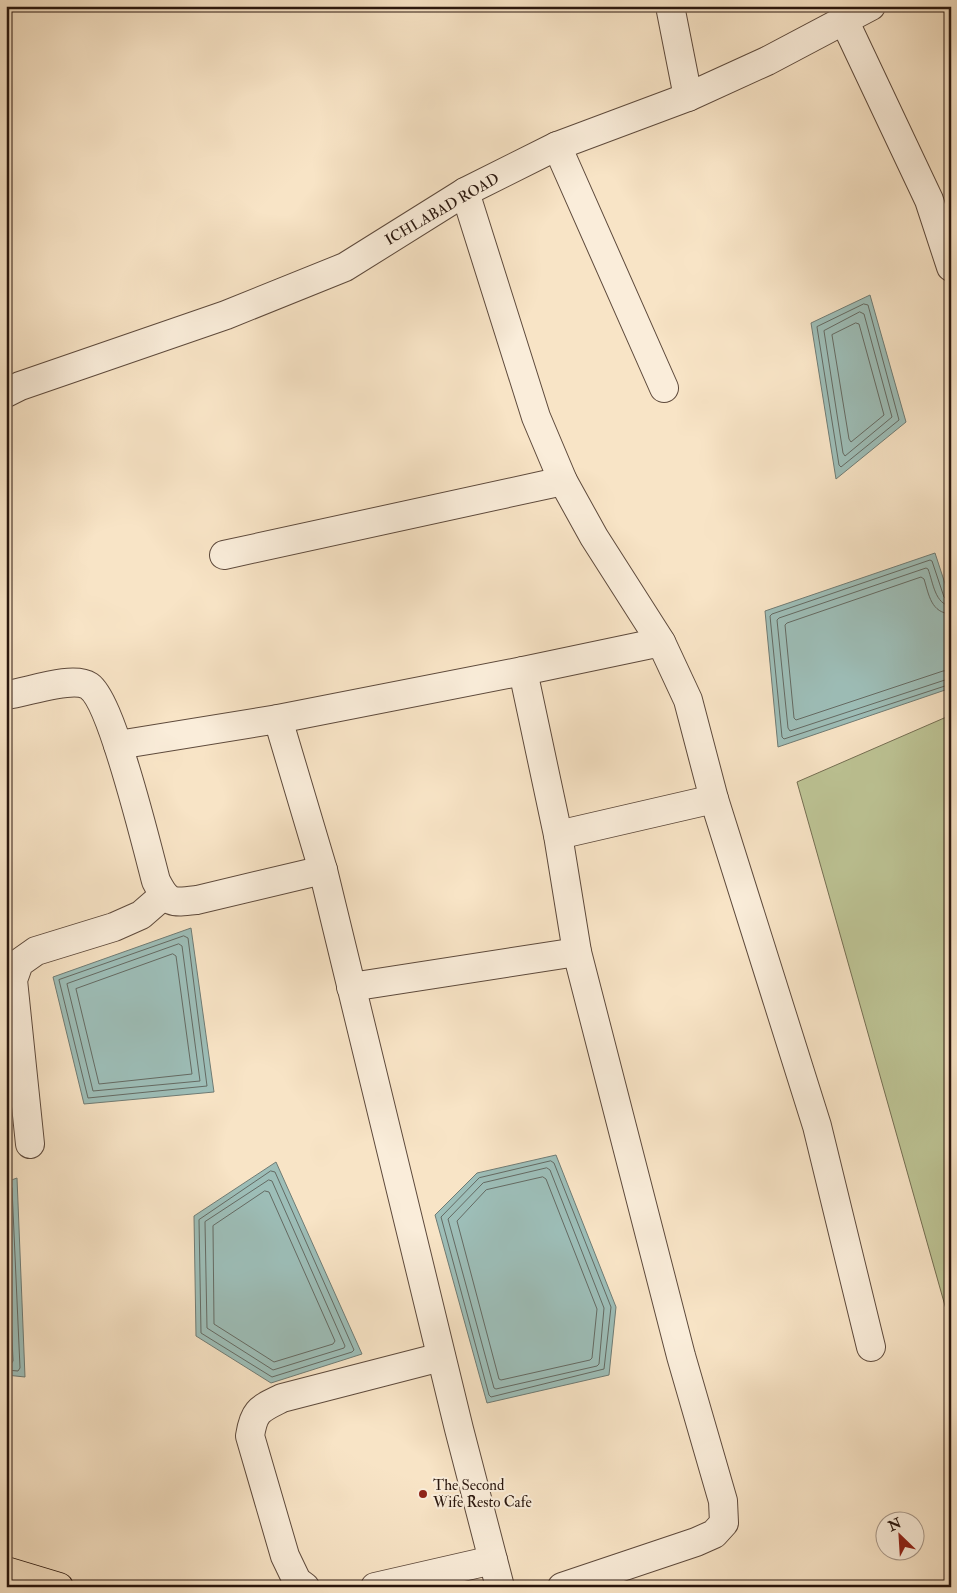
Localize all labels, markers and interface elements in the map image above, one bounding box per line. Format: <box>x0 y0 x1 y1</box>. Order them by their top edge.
street label: ICHLABAD ROAD <box>382 169 503 250</box>
place label: The Second Wife Resto Cafe <box>432 1476 532 1512</box>
marker: The Second Wife Resto Cafe <box>417 1488 429 1500</box>
north arrow <box>874 1510 924 1560</box>
text: N <box>885 1514 904 1535</box>

